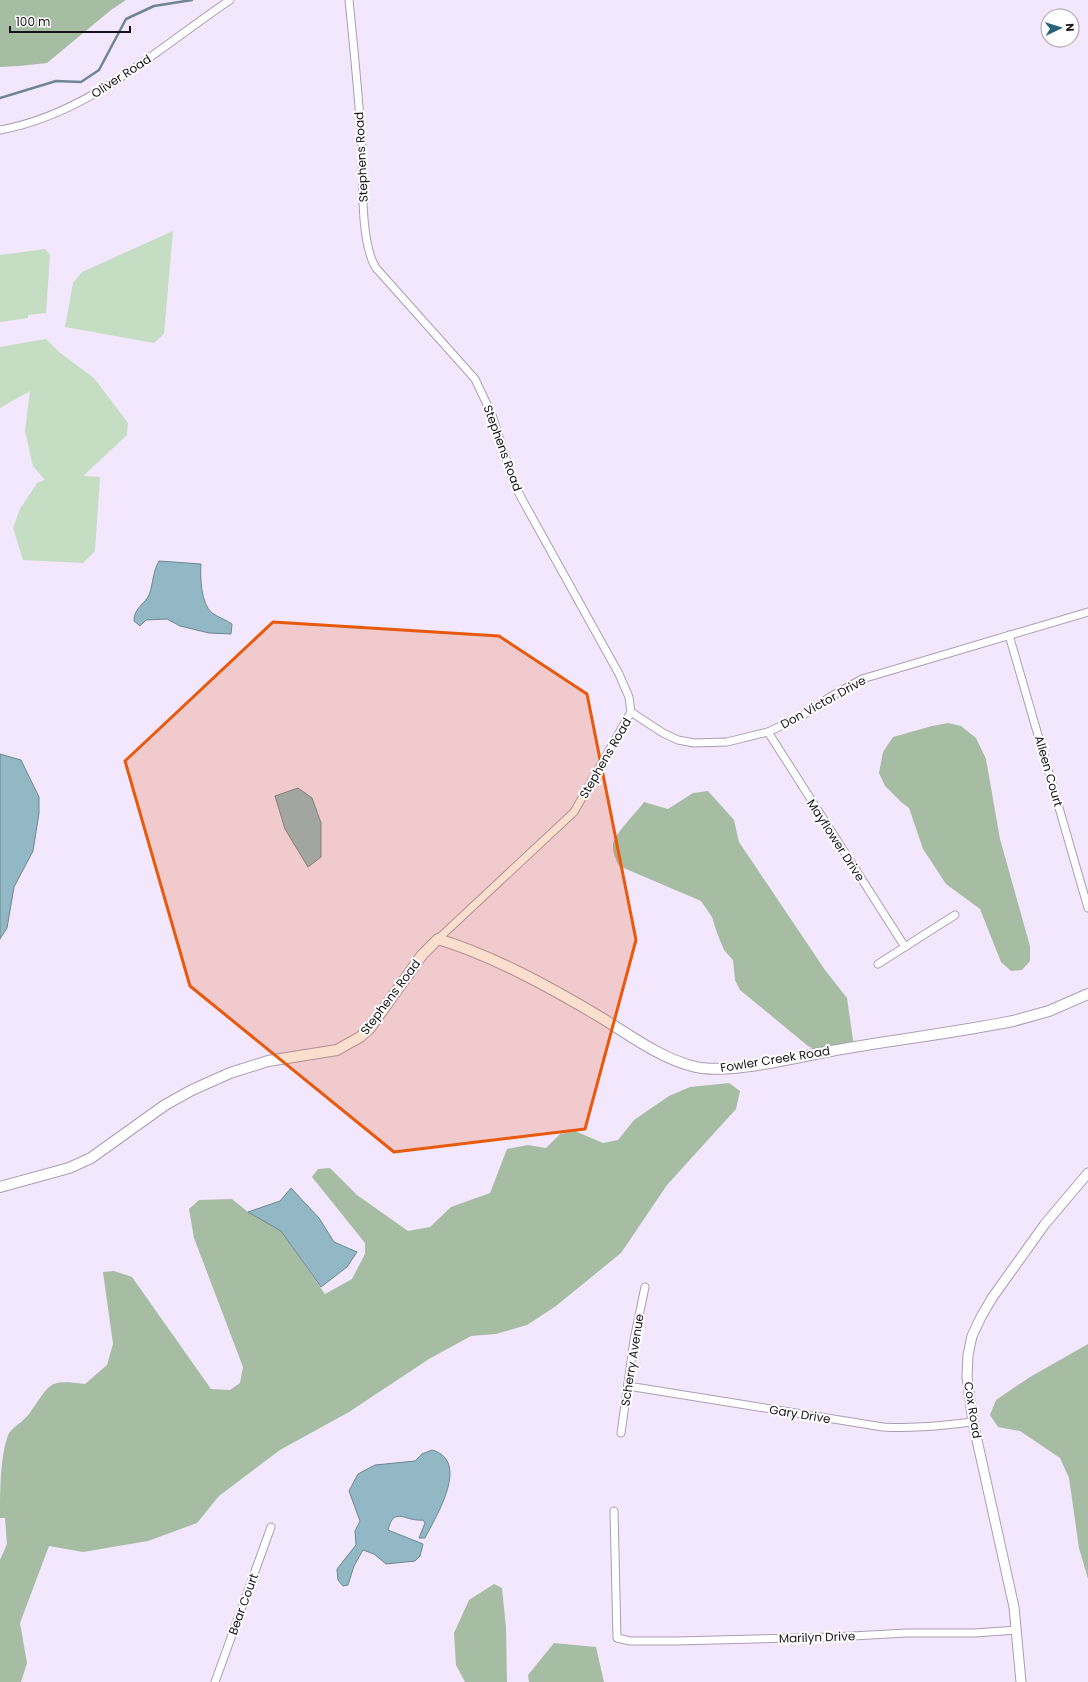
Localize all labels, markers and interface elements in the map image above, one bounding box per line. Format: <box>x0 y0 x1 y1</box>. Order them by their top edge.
scale bar <box>10 8 130 34</box>
north arrow <box>1040 8 1080 48</box>
text: 100 m <box>16 13 50 30</box>
text: N <box>1062 23 1078 32</box>
street label: Oliver Road <box>88 50 154 102</box>
street label: Stephens Road <box>350 111 372 203</box>
street label: Stephens Road <box>480 403 526 493</box>
street label: Don Victor Drive <box>777 671 869 733</box>
street label: Stephens Road <box>575 715 635 801</box>
street label: Alleen Court <box>1031 733 1067 809</box>
street label: Mayflower Drive <box>803 796 869 884</box>
street label: Stephens Road <box>356 956 424 1038</box>
street label: Fowler Creek Road <box>719 1042 831 1076</box>
street label: Scherry Avenue <box>616 1313 648 1407</box>
street label: Cox Road <box>960 1380 986 1440</box>
street label: Gary Drive <box>768 1401 832 1427</box>
street label: Bear Court <box>224 1571 262 1637</box>
street label: Marilyn Drive <box>778 1627 856 1647</box>

